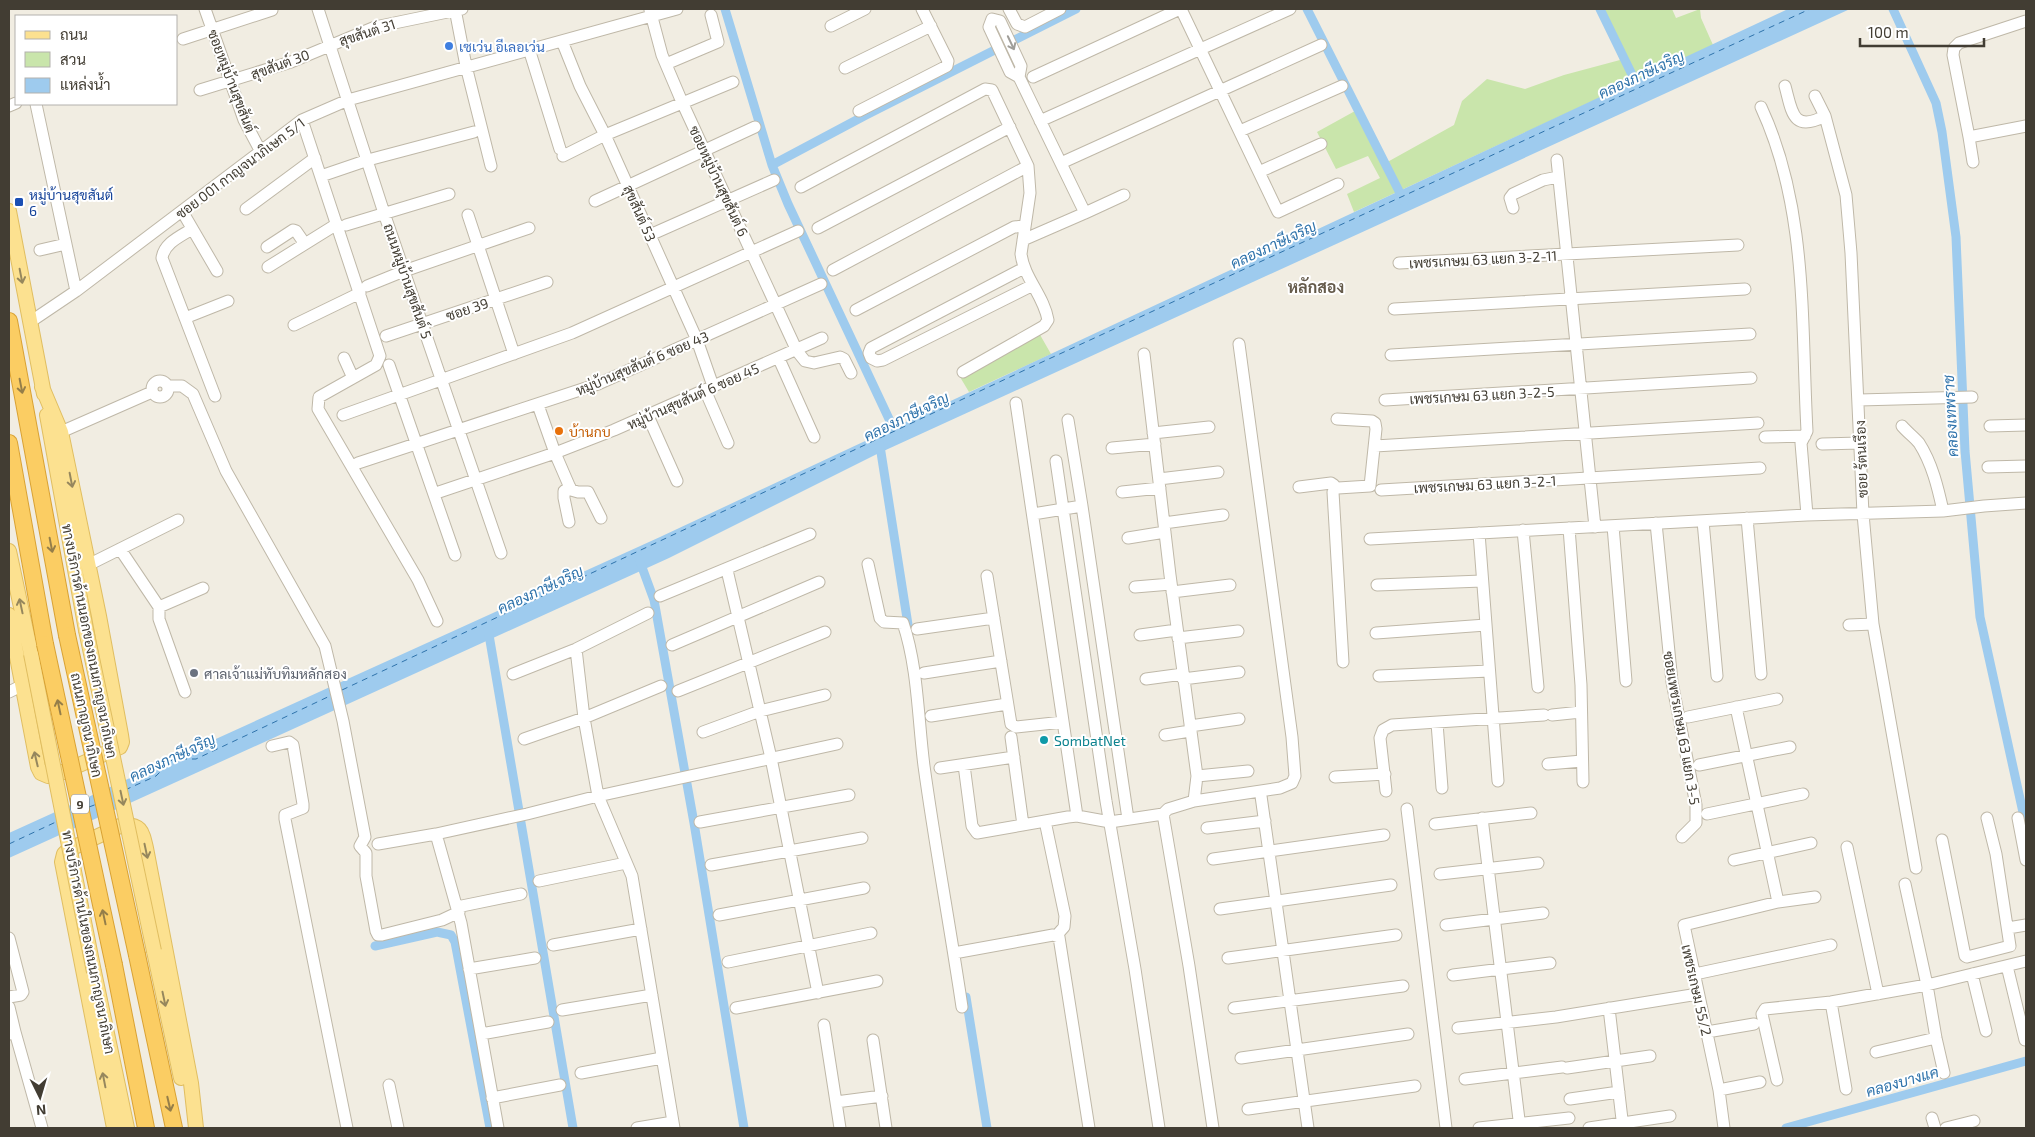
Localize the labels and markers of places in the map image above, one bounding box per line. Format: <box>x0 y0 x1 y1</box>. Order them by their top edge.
place label: เซเว่น อีเลอเว่น <box>459 38 545 55</box>
marker: เซเว่น อีเลอเว่น <box>443 40 455 52</box>
place label: หมู่บ้านสุขสันต์ 6 <box>29 186 113 219</box>
marker: หมู่บ้านสุขสันต์ 6 <box>13 196 25 208</box>
place label: บ้านกบ <box>569 423 611 440</box>
marker: บ้านกบ <box>553 425 565 437</box>
place label: ศาลเจ้าแม่ทับทิมหลักสอง <box>204 665 347 682</box>
marker: ศาลเจ้าแม่ทับทิมหลักสอง <box>188 667 200 679</box>
place label: SombatNet <box>1054 732 1126 749</box>
marker: SombatNet <box>1038 734 1050 746</box>

